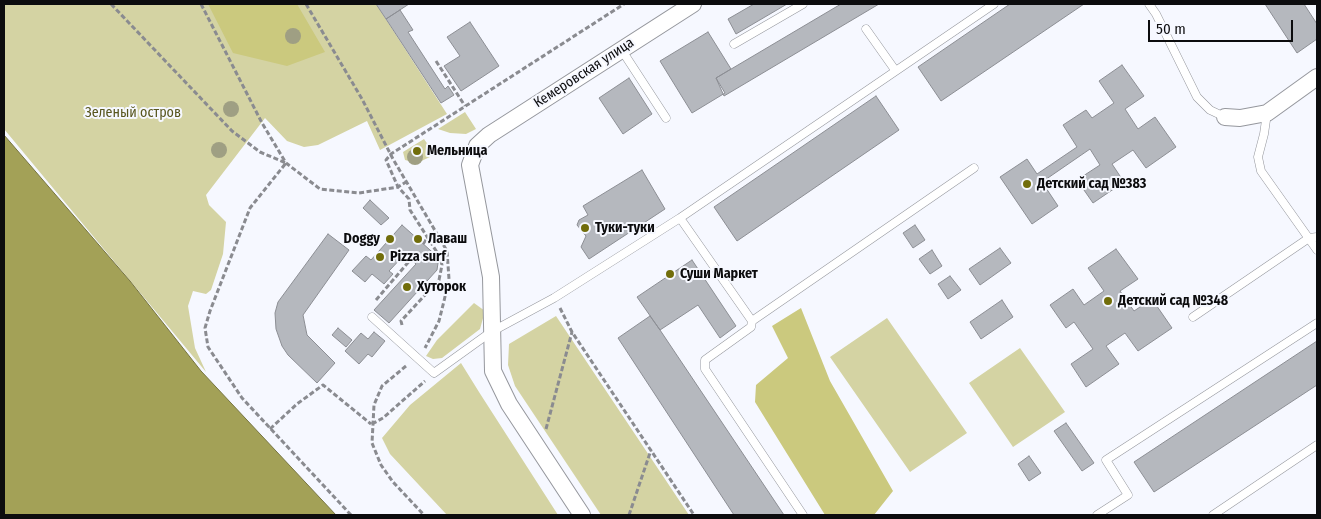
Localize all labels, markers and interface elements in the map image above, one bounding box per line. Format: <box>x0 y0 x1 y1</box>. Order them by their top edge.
scale bar <box>1151 10 1296 42</box>
text: 50 m <box>1156 20 1186 38</box>
street label: Кемеровская улица <box>531 34 637 112</box>
park label: Зеленый остров <box>85 105 181 121</box>
place label: Мельница <box>427 143 487 159</box>
marker: Мельница <box>411 145 423 157</box>
place label: Детский сад №383 <box>1037 176 1146 192</box>
marker: Детский сад №383 <box>1021 178 1033 190</box>
place label: Туки-туки <box>595 220 655 236</box>
marker: Туки-туки <box>579 222 591 234</box>
place label: Doggy <box>344 231 380 247</box>
place label: Лаваш <box>428 231 467 247</box>
marker: Doggy <box>384 233 396 245</box>
marker: Лаваш <box>412 233 424 245</box>
place label: Pizza surf <box>390 249 446 265</box>
marker: Pizza surf <box>374 251 386 263</box>
place label: Суши Маркет <box>680 266 758 282</box>
marker: Суши Маркет <box>664 268 676 280</box>
place label: Хуторок <box>417 279 466 295</box>
marker: Хуторок <box>401 281 413 293</box>
place label: Детский сад №348 <box>1118 293 1228 309</box>
marker: Детский сад №348 <box>1102 295 1114 307</box>

